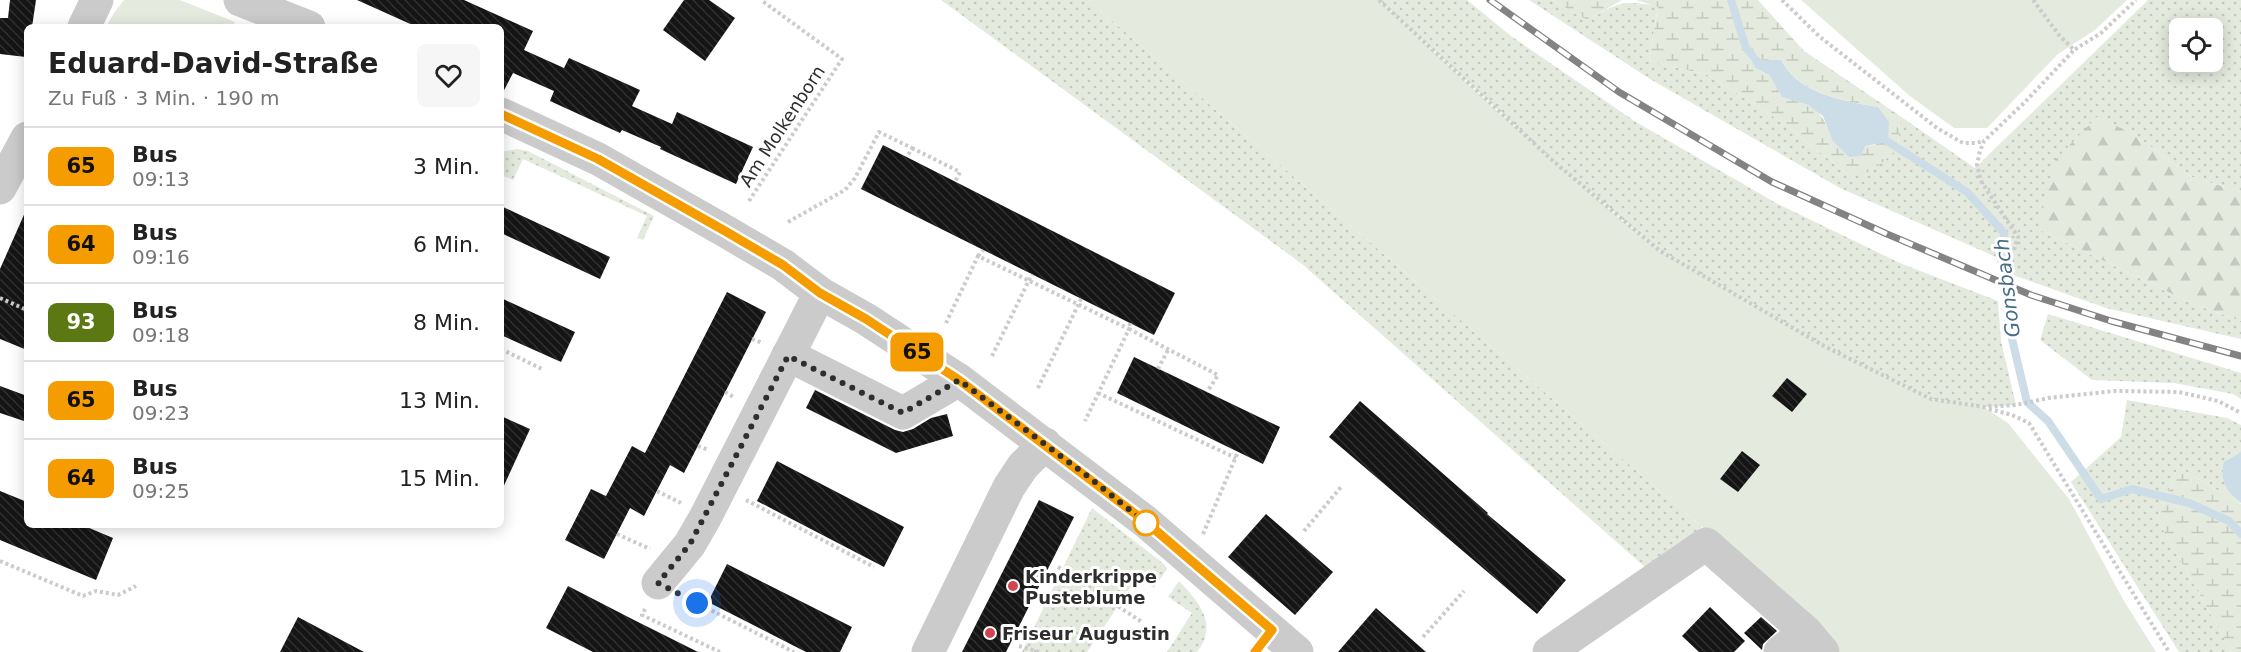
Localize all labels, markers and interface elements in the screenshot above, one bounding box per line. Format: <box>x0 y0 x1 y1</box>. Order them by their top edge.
map controls <box>2169 18 2223 72</box>
button: locate <box>2169 18 2223 72</box>
button: heart <box>417 44 480 107</box>
text: Eduard-David-Straße <box>48 47 379 80</box>
street label: Am Molkenborn <box>735 61 829 191</box>
text: Zu Fuß · 3 Min. · 190 m <box>48 86 280 110</box>
text: Bus <box>132 142 178 167</box>
text: 65 <box>66 154 96 178</box>
text: 3 Min. <box>413 154 480 179</box>
text: 09:13 <box>132 167 190 191</box>
text: Bus <box>132 220 178 245</box>
text: 64 <box>66 232 96 256</box>
text: 6 Min. <box>413 232 480 257</box>
water label: Gonsbach <box>1989 237 2025 339</box>
text: 09:16 <box>132 245 190 269</box>
text: Bus <box>132 298 178 323</box>
text: 93 <box>66 310 96 334</box>
text: 8 Min. <box>413 310 480 335</box>
text: 09:18 <box>132 323 190 347</box>
line badge: 65 <box>890 332 944 372</box>
text: 65 <box>902 340 932 364</box>
text: Bus <box>132 376 178 401</box>
text: 65 <box>66 388 96 412</box>
text: 13 Min. <box>399 388 480 413</box>
text: 09:23 <box>132 401 190 425</box>
text: Bus <box>132 454 178 479</box>
text: 64 <box>66 466 96 490</box>
text: 15 Min. <box>399 466 480 491</box>
text: 09:25 <box>132 479 190 503</box>
unlabelled marker <box>1133 510 1159 536</box>
place label: Kinderkrippe Pusteblume <box>1025 566 1157 608</box>
marker: Kinderkrippe Pusteblume <box>1006 579 1020 593</box>
your location <box>682 588 712 618</box>
place label: Friseur Augustin <box>1002 623 1170 644</box>
marker: Friseur Augustin <box>983 626 997 640</box>

